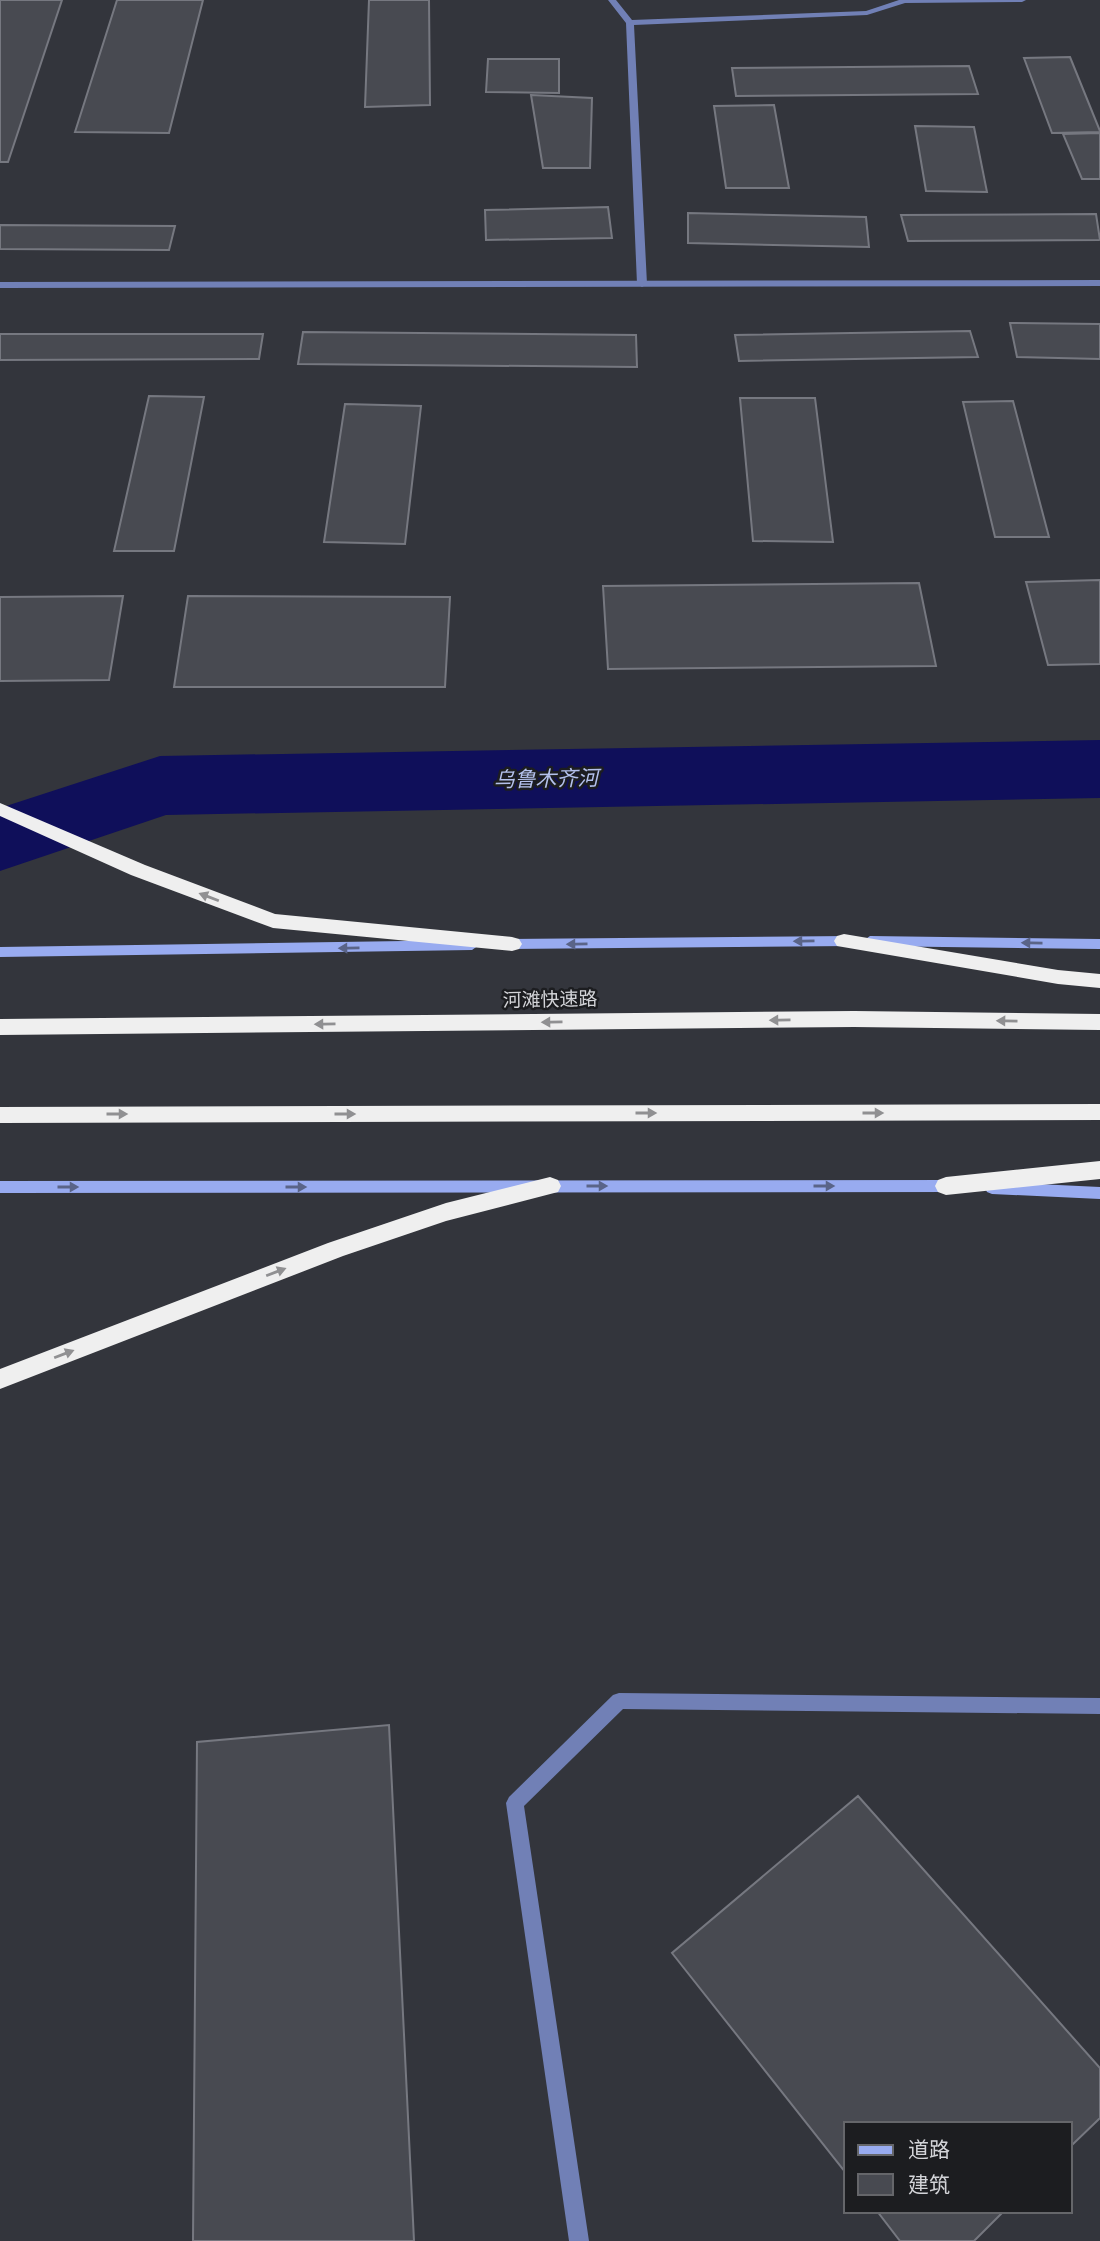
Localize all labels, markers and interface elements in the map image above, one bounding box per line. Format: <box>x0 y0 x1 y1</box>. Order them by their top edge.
water label: 乌鲁木齐河 <box>493 762 603 792</box>
one-way arrow <box>199 891 220 902</box>
one-way arrow <box>793 935 815 947</box>
one-way arrow <box>566 938 588 949</box>
one-way arrow <box>1021 938 1043 949</box>
one-way arrow <box>338 942 360 954</box>
street label: 河滩快速路 <box>502 984 598 1012</box>
one-way arrow <box>769 1014 791 1025</box>
one-way arrow <box>996 1015 1018 1027</box>
one-way arrow <box>541 1016 563 1027</box>
one-way arrow <box>314 1018 336 1030</box>
one-way arrow <box>635 1107 657 1119</box>
one-way arrow <box>862 1107 884 1119</box>
one-way arrow <box>106 1108 128 1120</box>
one-way arrow <box>334 1108 356 1120</box>
one-way arrow <box>586 1180 608 1192</box>
one-way arrow <box>813 1180 835 1192</box>
one-way arrow <box>57 1181 79 1193</box>
one-way arrow <box>285 1181 307 1193</box>
one-way arrow <box>265 1266 286 1277</box>
one-way arrow <box>53 1348 74 1359</box>
legend <box>844 2122 1072 2213</box>
text: 道路 <box>908 2134 950 2162</box>
text: 建筑 <box>908 2169 950 2197</box>

